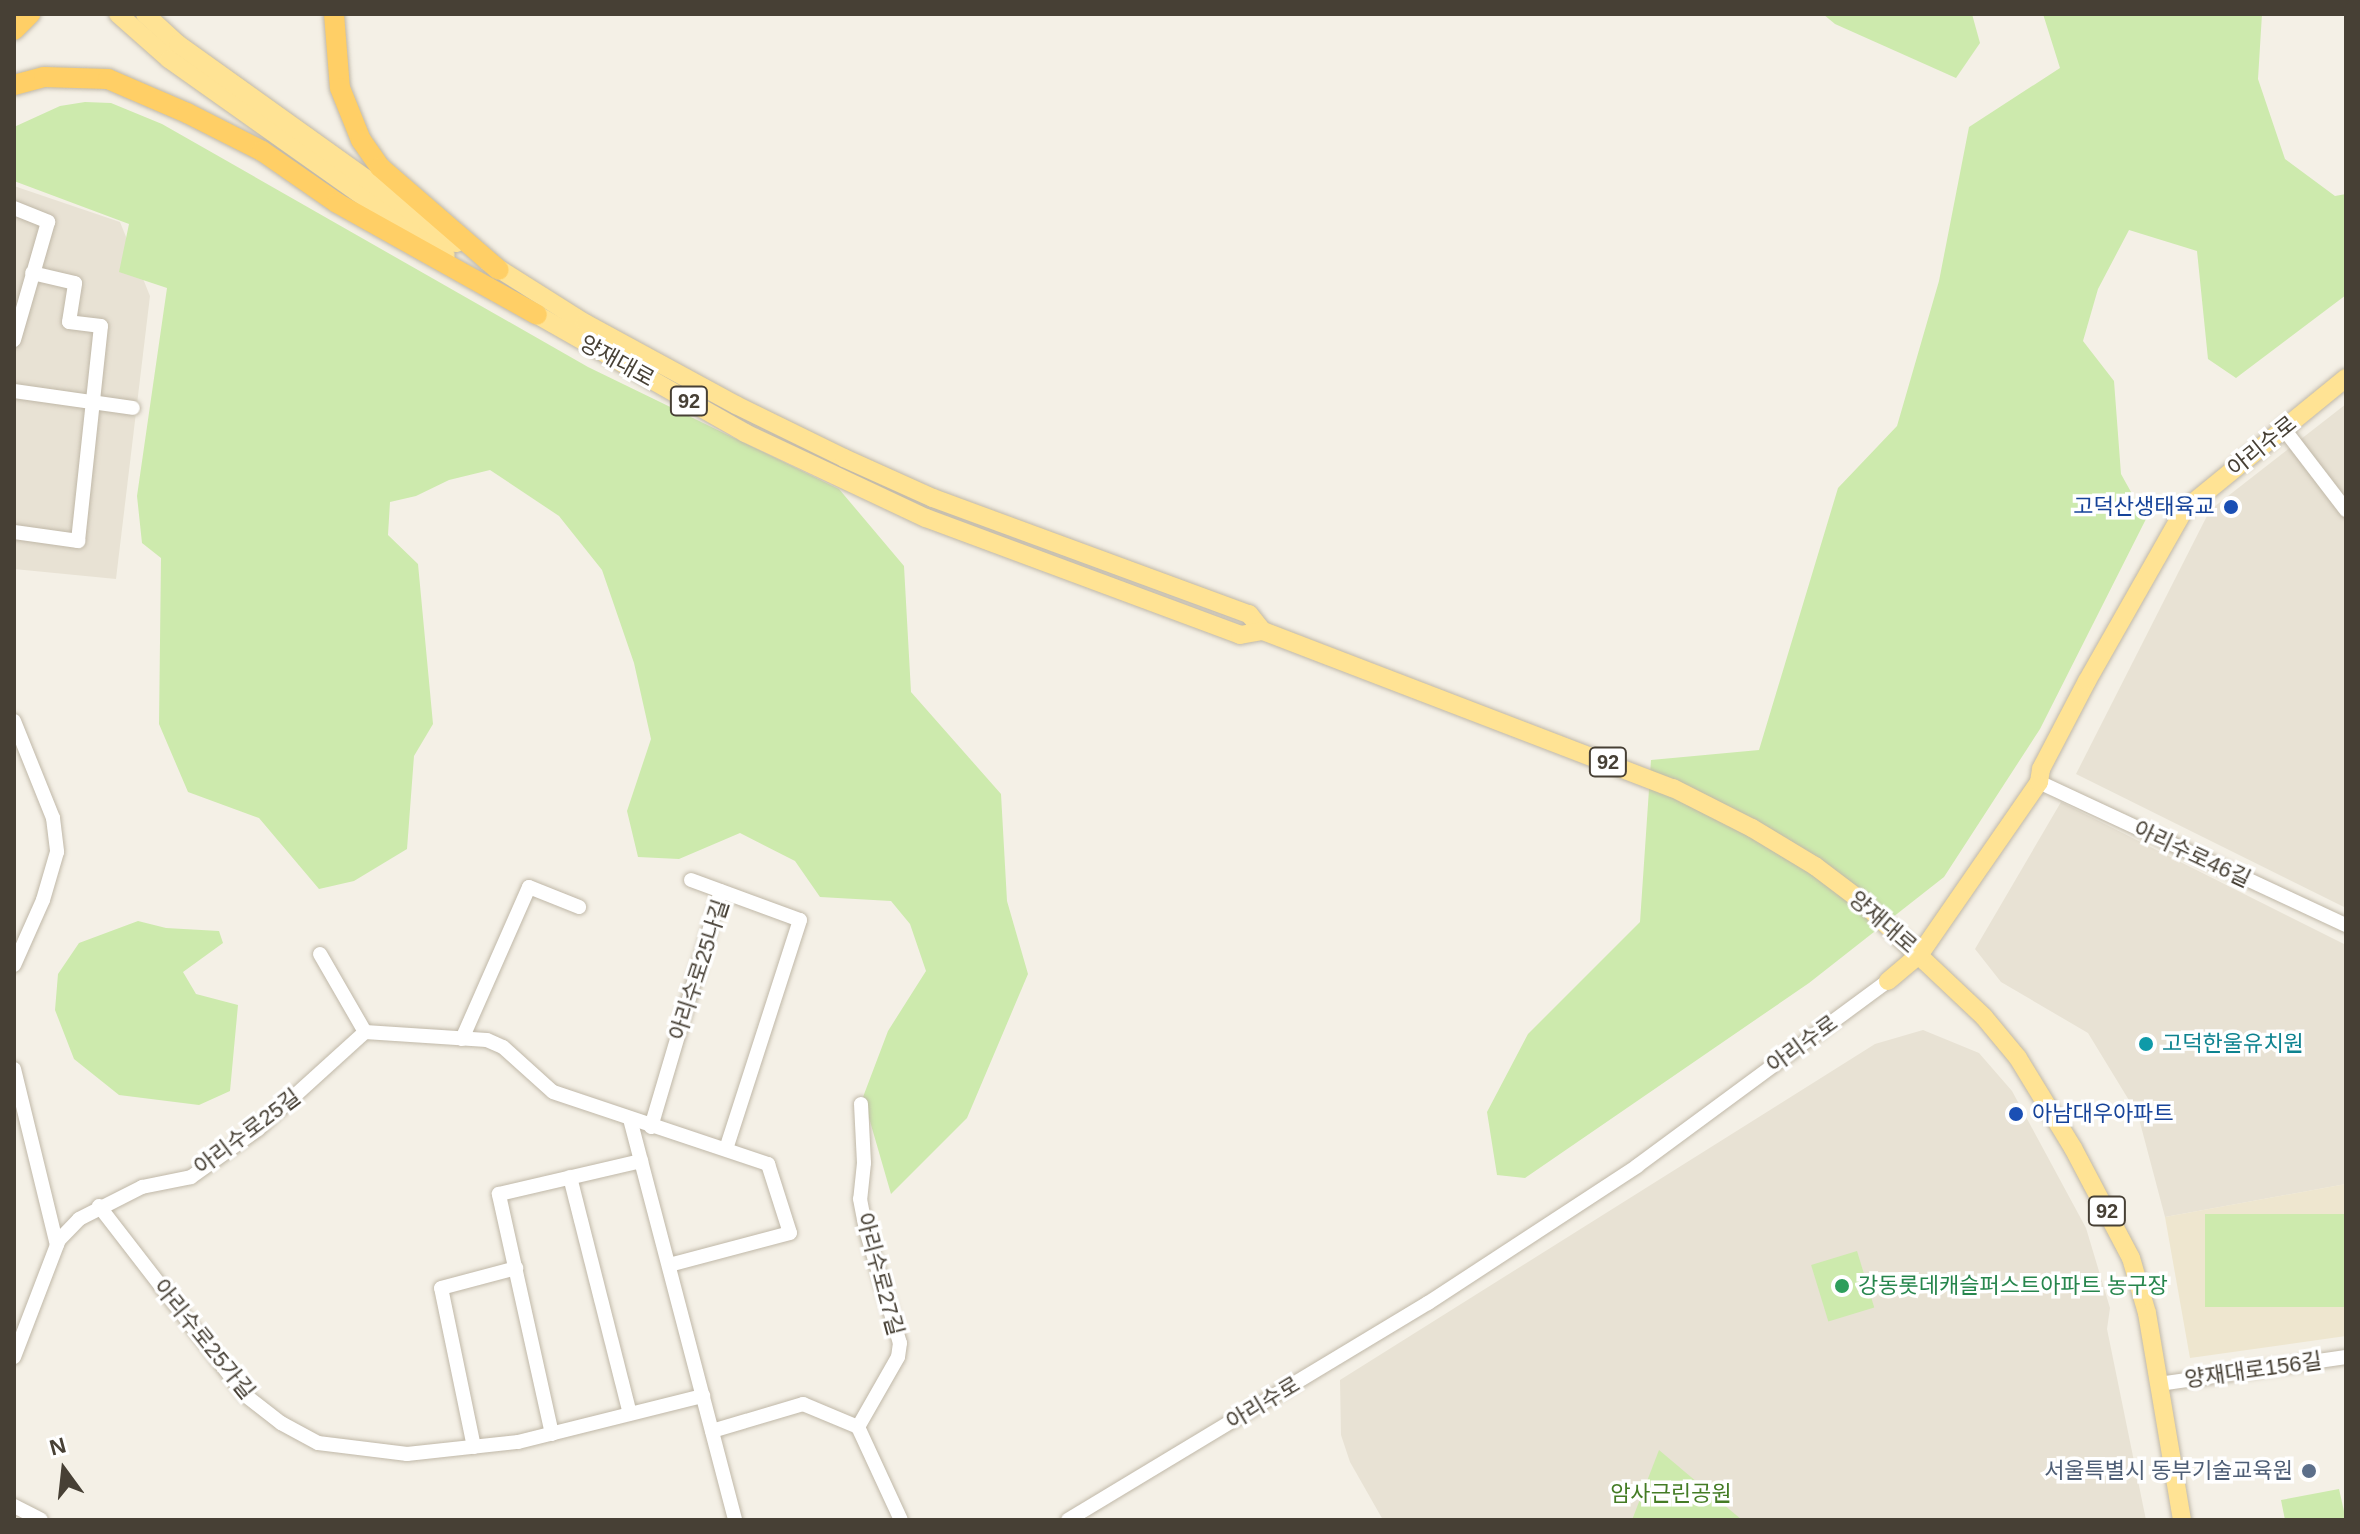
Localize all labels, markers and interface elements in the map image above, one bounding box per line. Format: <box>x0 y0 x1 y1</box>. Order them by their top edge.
street label: 양재대로 <box>575 330 659 392</box>
road number: 92 <box>669 385 709 417</box>
street label: 아리수로 <box>2222 410 2302 482</box>
place label: 고덕산생태육교 <box>2073 494 2215 520</box>
marker: 고덕산생태육교 <box>2222 498 2240 516</box>
road number: 92 <box>1588 746 1628 778</box>
street label: 아리수로46길 <box>2129 815 2255 893</box>
street label: 양재대로 <box>1844 885 1922 959</box>
street label: 아리수로25나길 <box>664 897 734 1043</box>
street label: 아리수로 <box>1761 1010 1843 1078</box>
place label: 고덕한울유치원 <box>2162 1031 2304 1057</box>
marker: 고덕한울유치원 <box>2137 1035 2155 1053</box>
street label: 아리수로25길 <box>189 1084 305 1180</box>
place label: 아남대우아파트 <box>2032 1101 2174 1127</box>
marker: 아남대우아파트 <box>2007 1105 2025 1123</box>
road number: 92 <box>2087 1195 2127 1227</box>
street label: 아리수로27길 <box>851 1210 909 1338</box>
place label: 강동롯데캐슬퍼스트아파트 농구장 <box>1858 1273 2168 1299</box>
street label: 아리수로25가길 <box>148 1274 260 1404</box>
marker: 강동롯데캐슬퍼스트아파트 농구장 <box>1833 1277 1851 1295</box>
street label: 양재대로156길 <box>2183 1347 2323 1393</box>
street label: 아리수로 <box>1222 1371 1304 1435</box>
north arrow <box>24 1430 104 1510</box>
text: N <box>47 1432 69 1460</box>
place label: 서울특별시 동부기술교육원 <box>2044 1458 2293 1484</box>
marker: 서울특별시 동부기술교육원 <box>2300 1462 2318 1480</box>
park label: 암사근린공원 <box>1610 1481 1732 1507</box>

